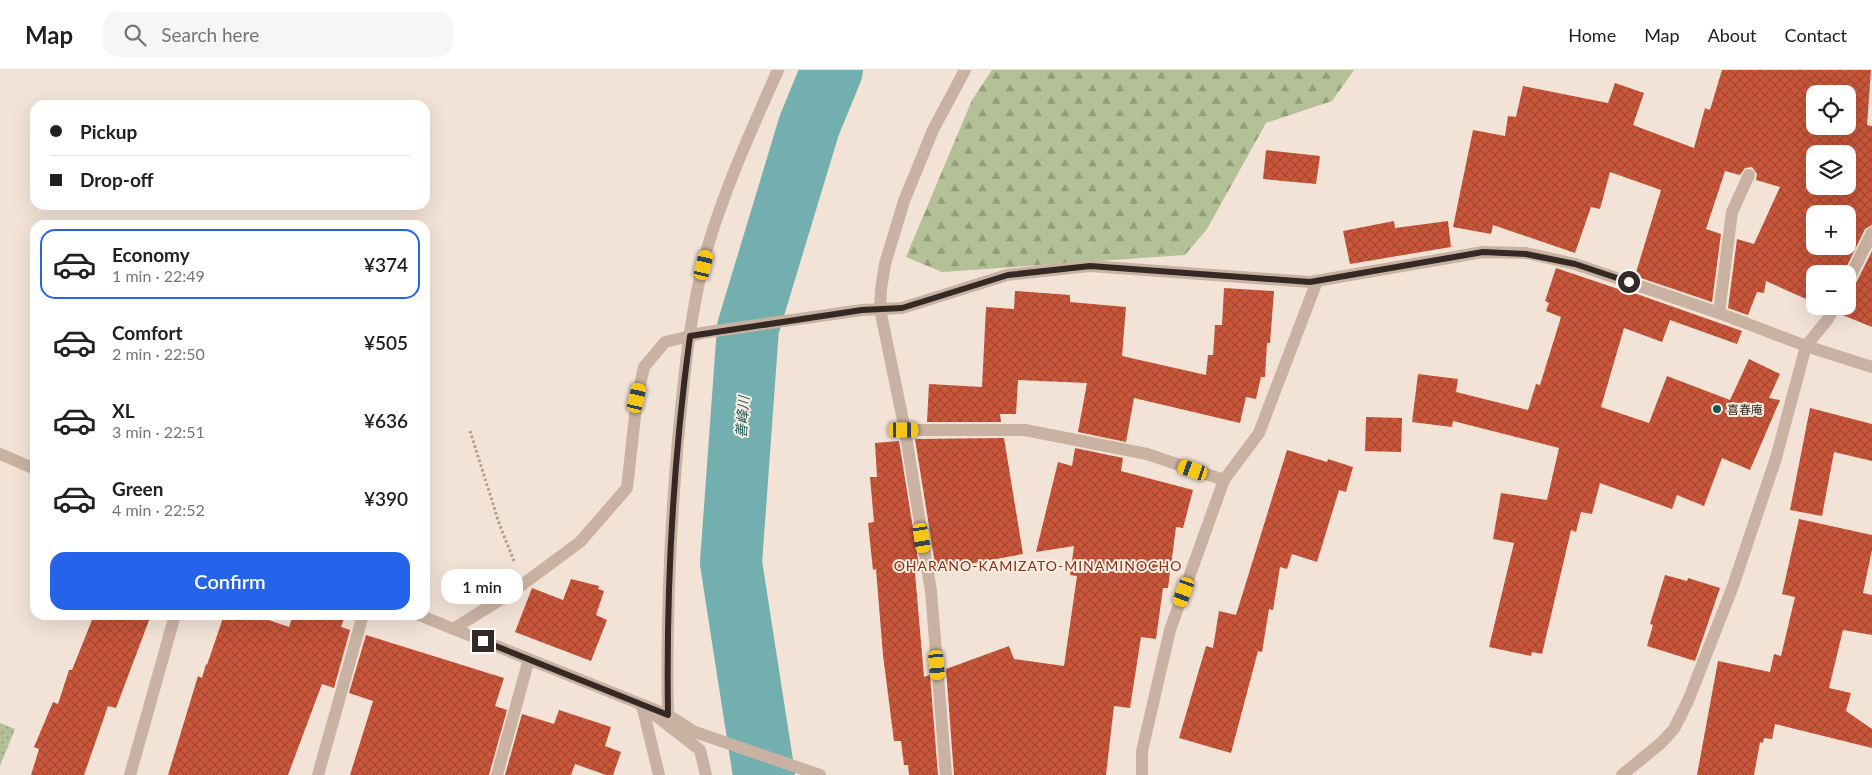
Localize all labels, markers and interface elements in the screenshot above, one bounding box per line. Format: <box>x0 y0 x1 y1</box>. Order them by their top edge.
search box <box>103 12 453 57</box>
text: Map <box>25 20 73 49</box>
icon: search <box>121 21 149 49</box>
text: Search here <box>161 23 259 46</box>
text: Home <box>1568 24 1616 46</box>
text: Map <box>1644 24 1680 46</box>
text: About <box>1708 24 1757 46</box>
text: Contact <box>1785 24 1847 46</box>
map controls <box>1806 85 1856 315</box>
button: locate <box>1806 85 1856 135</box>
text: Pickup <box>80 120 137 143</box>
button: layers <box>1806 145 1856 195</box>
text: Drop-off <box>80 168 154 191</box>
button: + <box>1806 205 1856 255</box>
icon: car <box>52 242 97 287</box>
text: Economy <box>112 243 190 266</box>
car <box>693 249 714 281</box>
text: ¥374 <box>364 253 408 276</box>
button: − <box>1806 265 1856 315</box>
text: 1 min · 22:49 <box>112 266 205 285</box>
route start <box>1618 271 1640 293</box>
icon: car <box>52 320 97 365</box>
text: Comfort <box>112 321 183 344</box>
text: ¥505 <box>364 331 408 354</box>
text: 2 min · 22:50 <box>112 344 205 363</box>
car <box>626 382 647 414</box>
water label: 善峰川 <box>732 393 752 439</box>
icon: car <box>52 398 97 443</box>
text: XL <box>112 399 135 422</box>
place label: 喜春庵 <box>1727 402 1763 417</box>
marker: 喜春庵 <box>1711 403 1723 415</box>
text: ¥636 <box>364 409 408 432</box>
text: 3 min · 22:51 <box>112 422 205 441</box>
car <box>889 423 919 438</box>
car <box>1176 458 1209 482</box>
icon: car <box>52 476 97 521</box>
text: Green <box>112 477 163 500</box>
text: ¥390 <box>364 487 408 510</box>
text: 4 min · 22:52 <box>112 500 205 519</box>
car <box>912 522 931 554</box>
button: Confirm <box>50 552 410 610</box>
district label: OHARANO-KAMIZATO-MINAMINOCHO <box>894 557 1182 574</box>
callout: 1 min <box>442 568 524 604</box>
car <box>1171 575 1196 609</box>
text: 1 min <box>462 577 502 596</box>
route end <box>472 630 494 652</box>
car <box>928 649 945 681</box>

